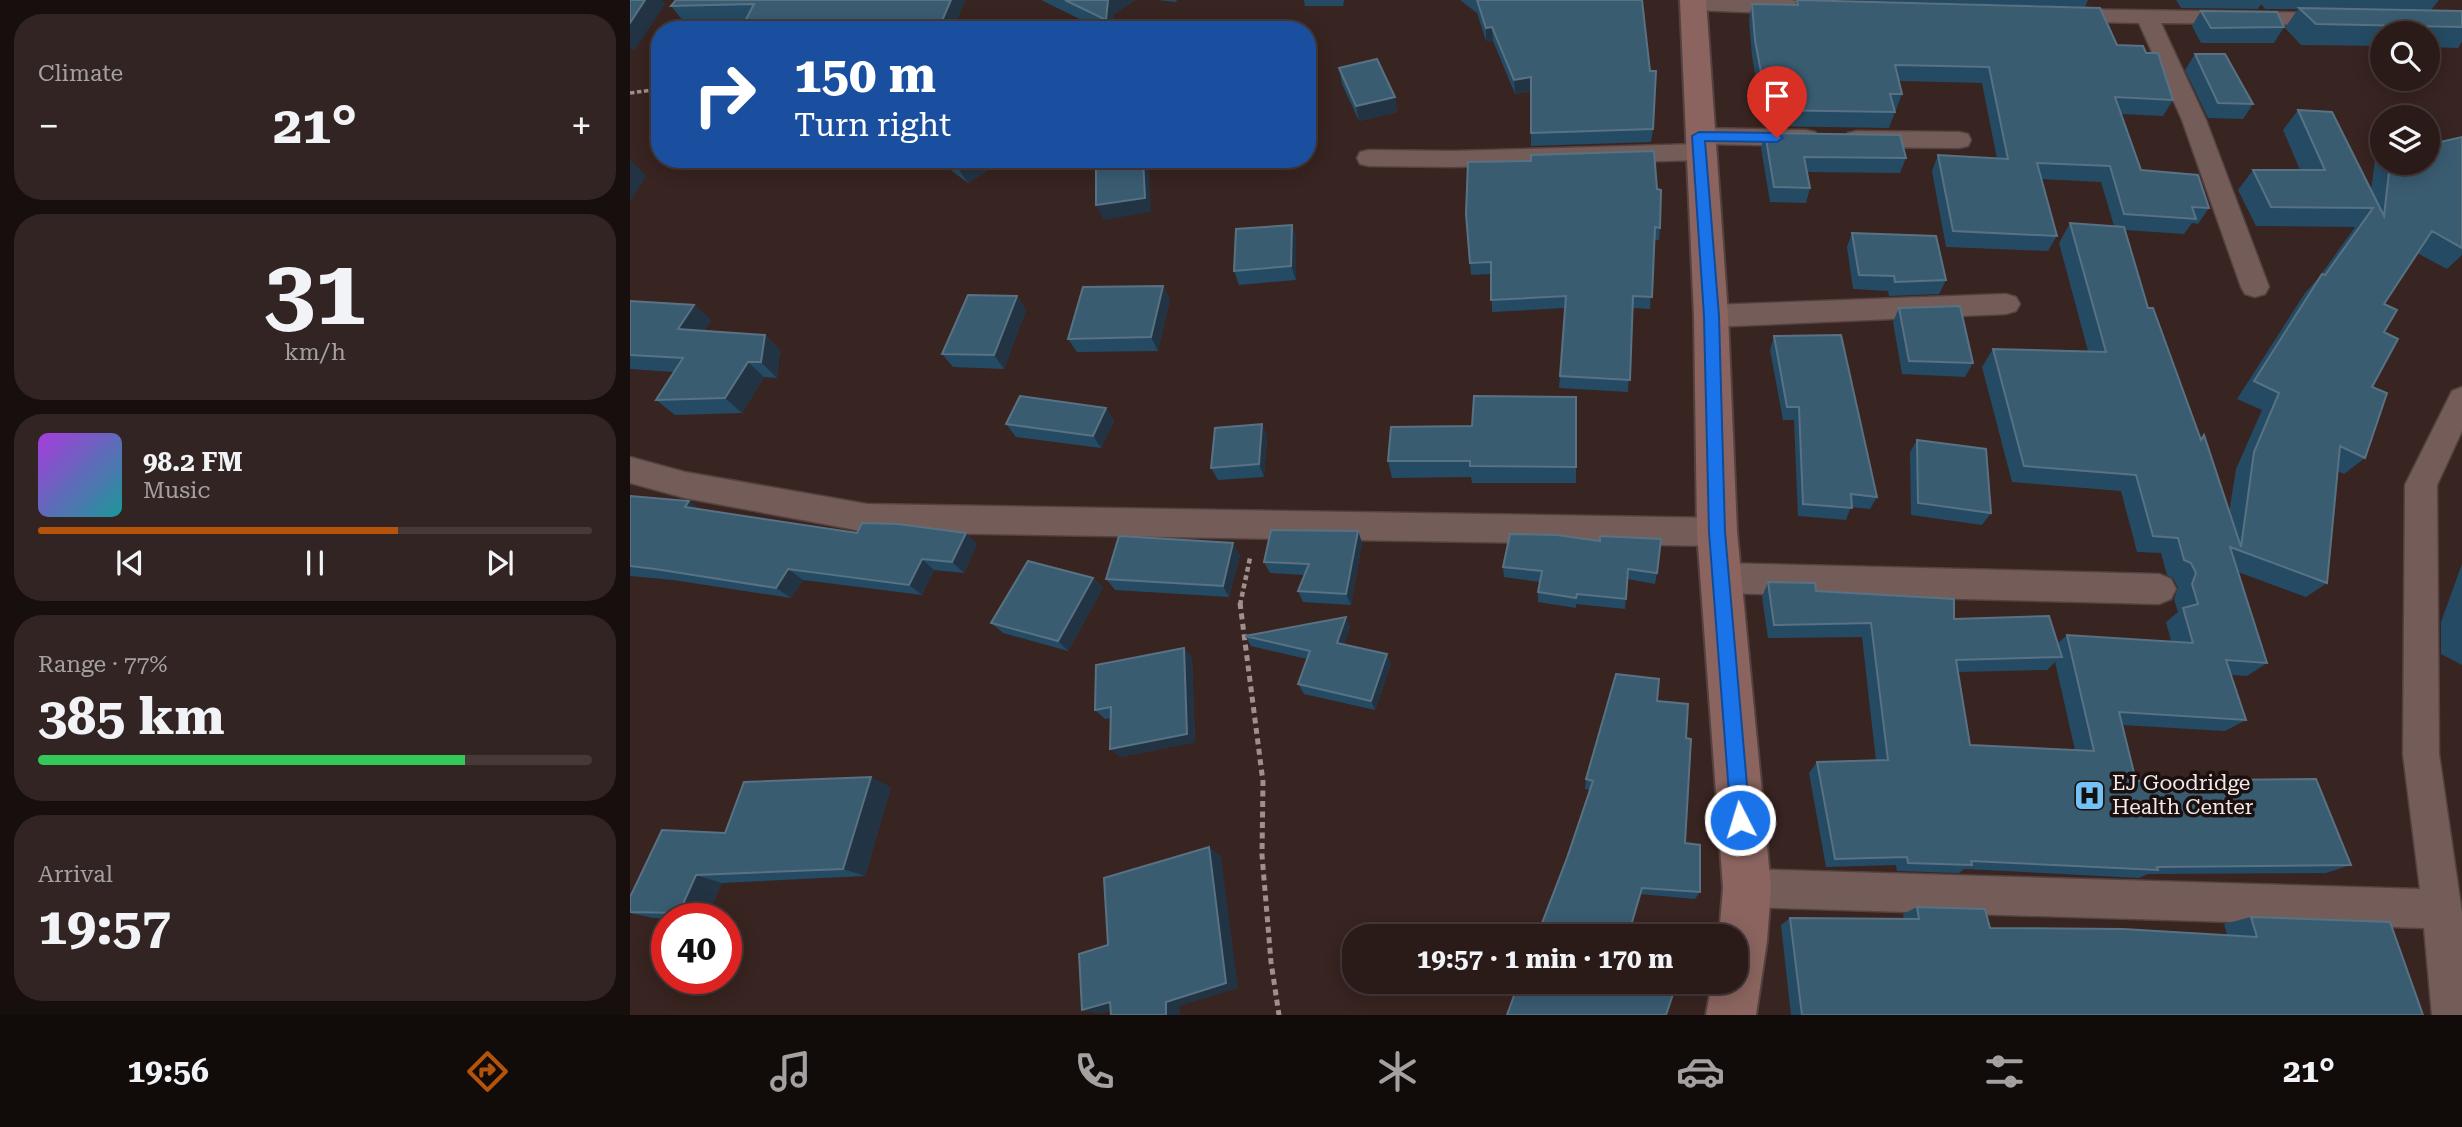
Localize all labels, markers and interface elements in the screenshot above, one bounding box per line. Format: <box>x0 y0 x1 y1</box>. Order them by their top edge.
map controls <box>2370 21 2440 175</box>
button: search <box>2370 21 2440 91</box>
text: 150 m <box>794 47 936 104</box>
icon: right <box>679 49 770 140</box>
text: Climate <box>38 60 123 87</box>
pin <box>1747 66 1807 138</box>
icon: arrive <box>1758 77 1796 115</box>
text: 21° <box>273 95 357 156</box>
text: − <box>38 104 59 148</box>
text: + <box>571 104 592 148</box>
button: layers <box>2370 105 2440 175</box>
text: Turn right <box>794 106 951 144</box>
text: 31 <box>264 240 366 346</box>
text: km/h <box>284 339 346 366</box>
text: 98.2 FM <box>143 447 243 477</box>
text: Music <box>143 477 210 504</box>
icon: previous <box>111 544 149 582</box>
icon: pause <box>296 544 334 582</box>
icon: next <box>481 544 519 582</box>
text: Range · 77% <box>38 651 167 678</box>
text: 385 km <box>38 686 225 747</box>
place label: EJ Goodridge Health Center <box>2112 771 2254 819</box>
hospital icon: EJ Goodridge Health Center <box>2072 778 2106 812</box>
position arrow <box>1703 783 1777 857</box>
text: Arrival <box>38 861 113 888</box>
text: 19:57 <box>38 896 171 957</box>
speed limit sign: 40 <box>651 903 742 994</box>
text: 19:57 · 1 min · 170 m <box>1417 944 1673 974</box>
icon: directions <box>463 1047 512 1096</box>
icon: music <box>766 1047 815 1096</box>
icon: phone <box>1070 1047 1119 1096</box>
icon: climate <box>1373 1047 1422 1096</box>
icon: car <box>1676 1047 1725 1096</box>
icon: filters <box>1980 1047 2029 1096</box>
text: 19:56 <box>127 1052 209 1090</box>
text: 21° <box>2283 1052 2335 1090</box>

